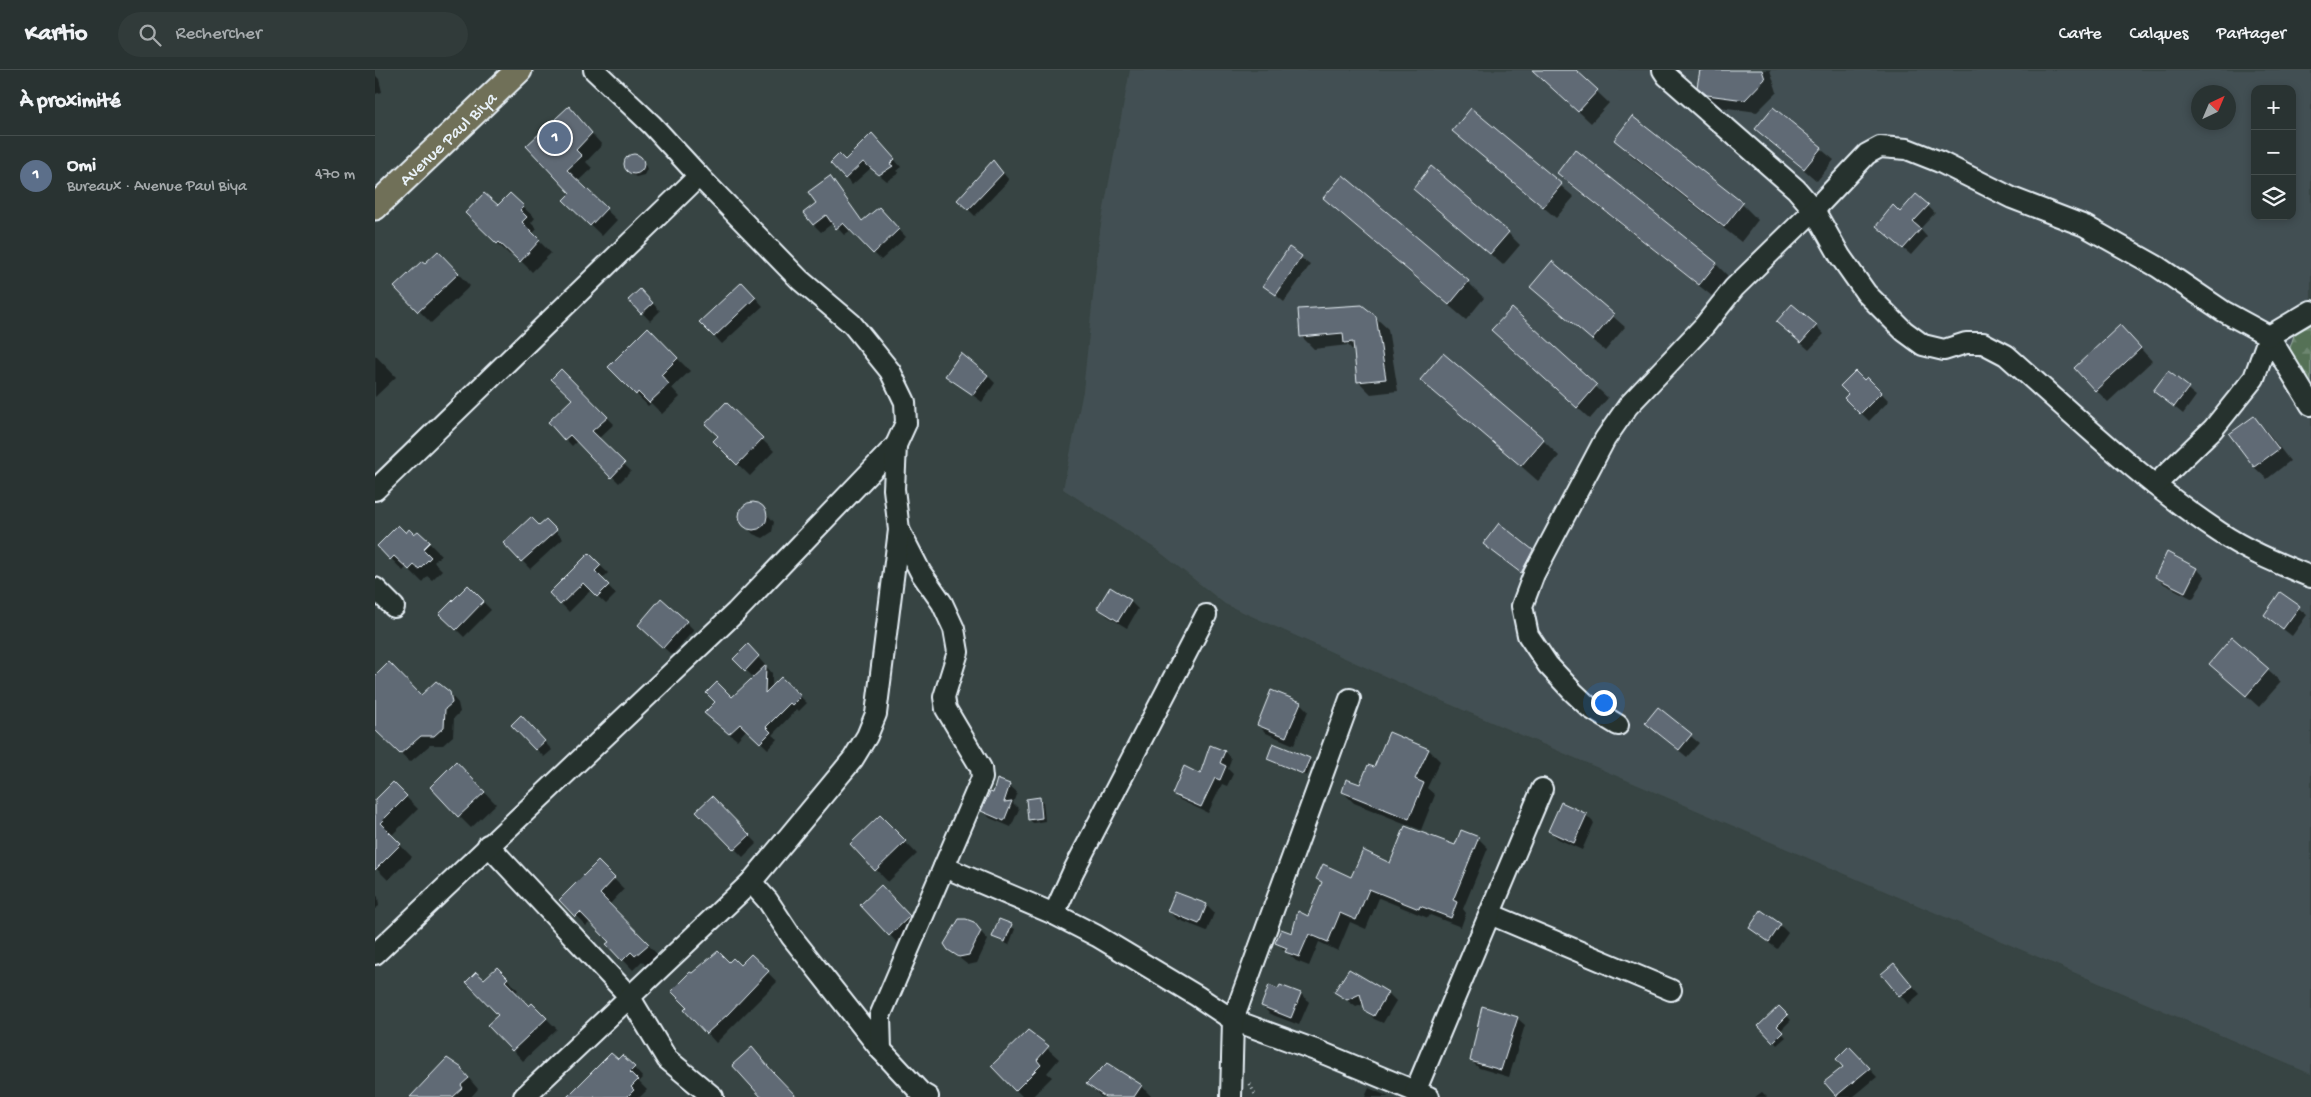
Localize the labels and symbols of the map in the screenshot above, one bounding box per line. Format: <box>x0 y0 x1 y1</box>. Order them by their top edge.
north arrow <box>2191 85 2236 130</box>
street label: Avenue Paul Biya <box>396 88 503 191</box>
pin: 1 <box>539 119 571 157</box>
your location <box>1591 690 1617 716</box>

